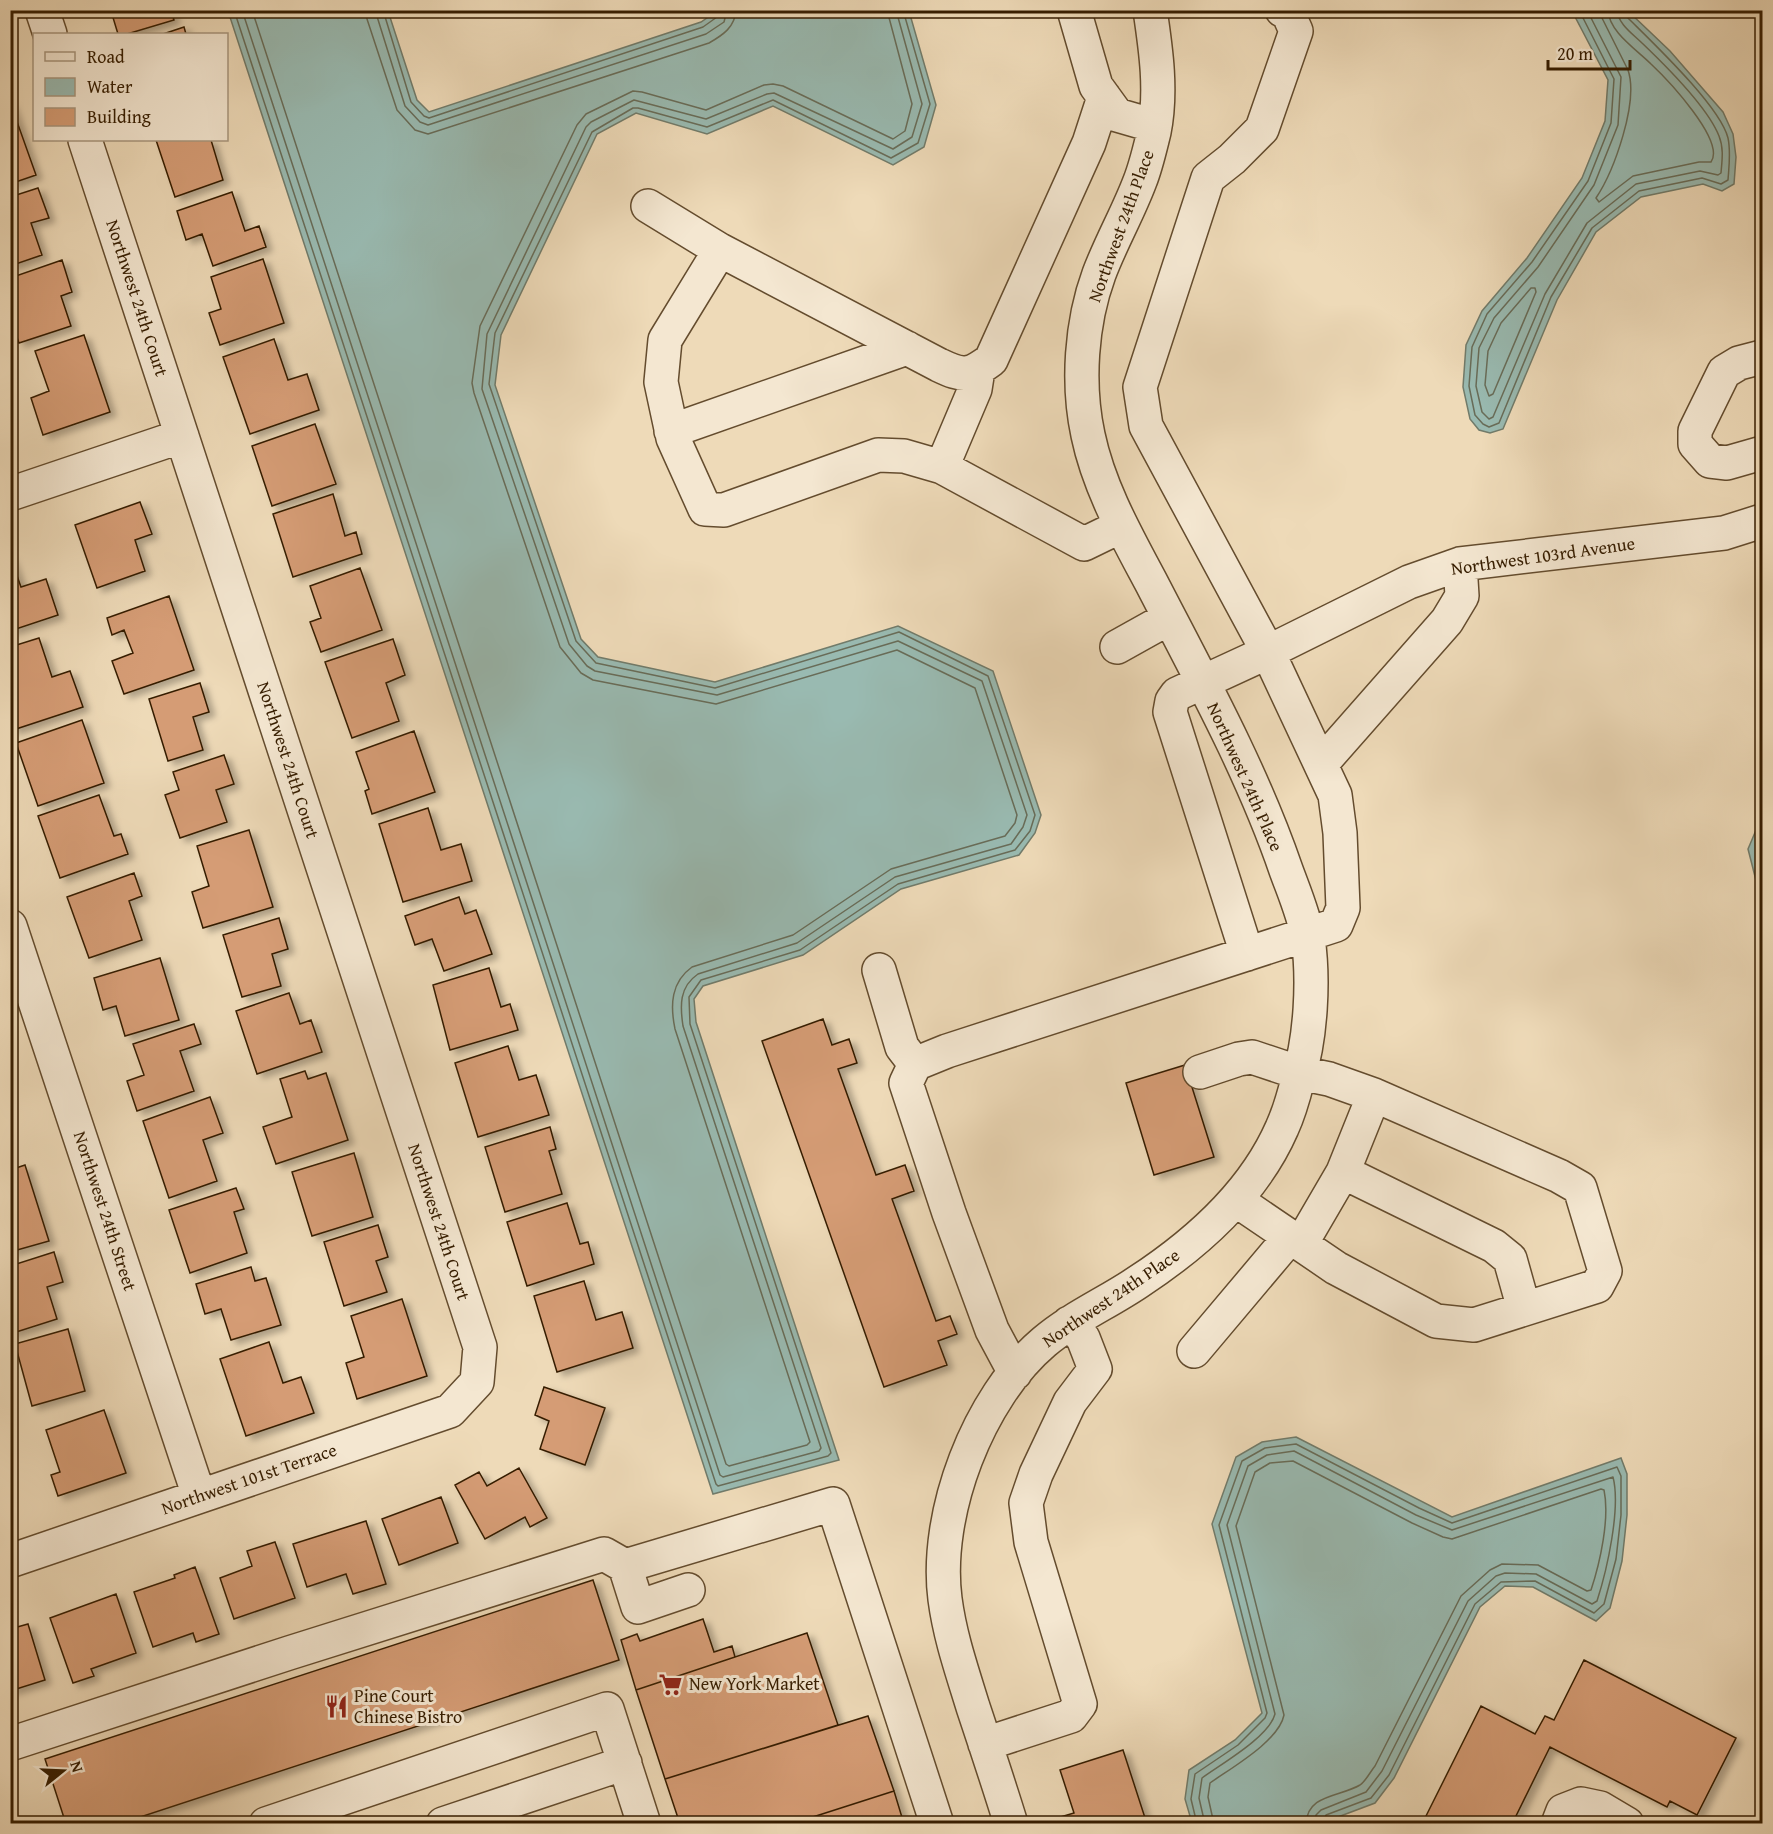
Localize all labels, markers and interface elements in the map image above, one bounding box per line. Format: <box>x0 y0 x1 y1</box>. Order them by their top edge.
legend <box>33 33 228 141</box>
scale bar <box>1548 33 1630 71</box>
text: 20 m <box>1557 40 1593 67</box>
text: Road <box>87 43 125 70</box>
text: Water <box>87 73 133 100</box>
text: Building <box>87 103 151 130</box>
street label: Northwest 24th Place <box>1080 146 1161 306</box>
street label: Northwest 24th Court <box>99 216 176 380</box>
street label: Northwest 103rd Avenue <box>1449 529 1637 582</box>
street label: Northwest 24th Court <box>250 678 327 842</box>
street label: Northwest 24th Place <box>1200 698 1290 856</box>
street label: Northwest 24th Street <box>67 1128 144 1295</box>
street label: Northwest 24th Court <box>401 1140 478 1304</box>
street label: Northwest 24th Place <box>1037 1241 1185 1354</box>
street label: Northwest 101st Terrace <box>157 1436 340 1521</box>
place label: New York Market <box>689 1670 820 1697</box>
supermarket icon: New York Market <box>658 1671 684 1697</box>
place label: Pine Court Chinese Bistro <box>354 1682 462 1730</box>
restaurant icon: Pine Court Chinese Bistro <box>323 1693 349 1719</box>
north arrow <box>33 1741 93 1801</box>
text: N <box>64 1758 90 1775</box>

